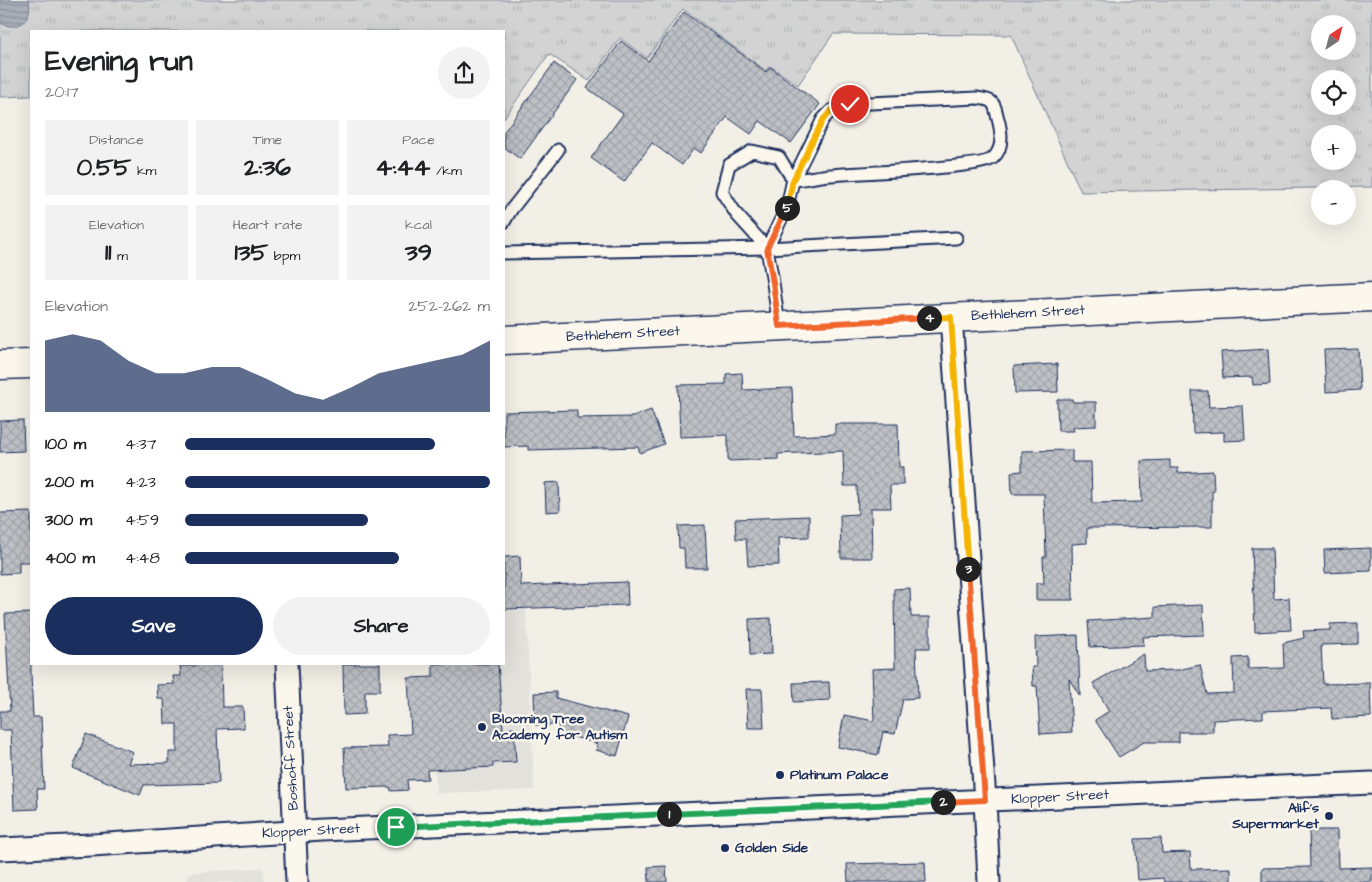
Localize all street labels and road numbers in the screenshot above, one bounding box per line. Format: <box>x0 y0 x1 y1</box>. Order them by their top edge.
street label: Bethlehem Street <box>971 300 1086 326</box>
street label: Bethlehem Street <box>566 321 681 347</box>
street label: Boshoff Street <box>278 705 304 811</box>
street label: Klopper Street <box>1010 784 1110 810</box>
street label: Klopper Street <box>261 818 361 844</box>

